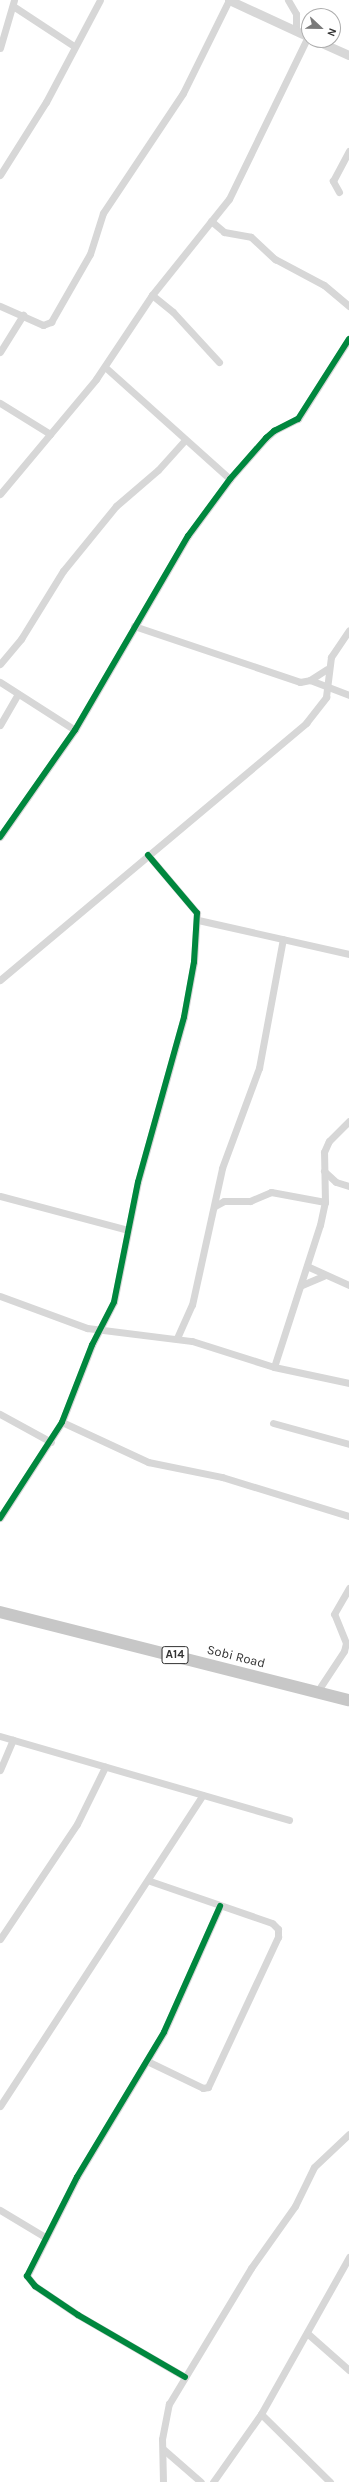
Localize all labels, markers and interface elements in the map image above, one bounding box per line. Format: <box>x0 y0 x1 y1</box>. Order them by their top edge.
north arrow <box>301 8 341 48</box>
text: N <box>324 26 339 38</box>
street label: Sobi Road <box>205 1642 267 1672</box>
road number: A14 <box>161 1645 189 1665</box>

